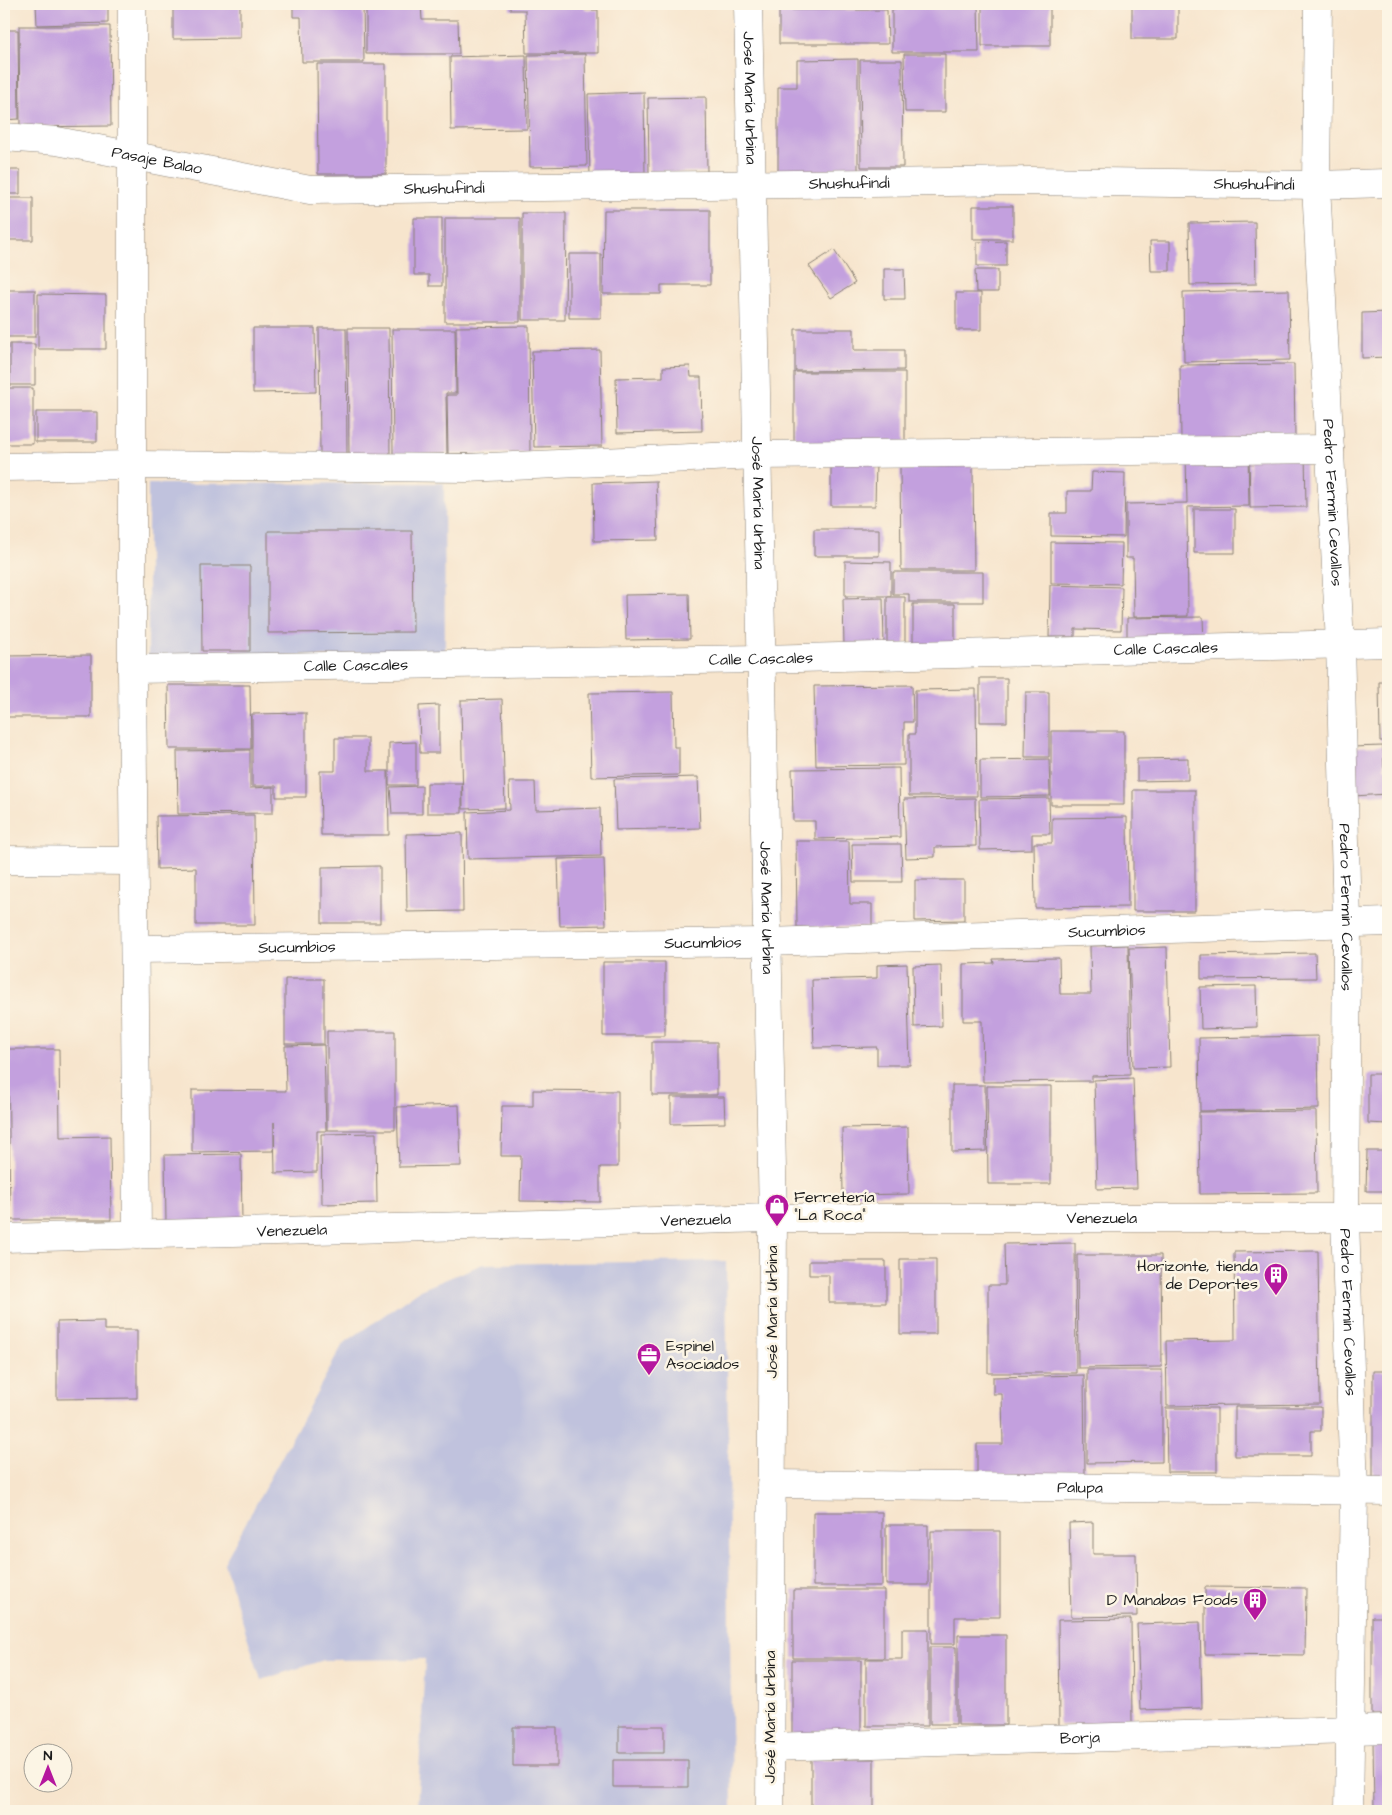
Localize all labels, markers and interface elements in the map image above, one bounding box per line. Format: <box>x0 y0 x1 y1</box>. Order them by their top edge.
street label: José María Urbina <box>738 31 762 165</box>
street label: Pasaje Balao <box>110 141 204 180</box>
street label: Shushufindi <box>808 172 890 195</box>
street label: Shushufindi <box>1213 173 1295 196</box>
street label: Shushufindi <box>404 177 485 200</box>
street label: Pedro Fermin Cevallos <box>1317 418 1348 587</box>
street label: José María Urbina <box>746 436 771 570</box>
street label: Calle Cascales <box>1113 636 1218 661</box>
street label: Calle Cascales <box>708 647 813 671</box>
street label: Calle Cascales <box>304 654 408 677</box>
street label: Pedro Fermin Cevallos <box>1334 823 1358 991</box>
street label: José María Urbina <box>754 841 779 975</box>
street label: Sucumbios <box>1068 919 1146 943</box>
street label: Sucumbios <box>664 931 742 954</box>
street label: Sucumbios <box>258 936 336 959</box>
place label: Ferretería "La Roca" <box>794 1186 875 1226</box>
shop icon: Ferretería "La Roca" <box>764 1193 790 1227</box>
street label: Venezuela <box>1066 1207 1137 1229</box>
street label: Venezuela <box>660 1208 731 1232</box>
street label: Venezuela <box>256 1219 328 1242</box>
street label: Pedro Fermin Cevallos <box>1334 1228 1362 1396</box>
street label: José María Urbina <box>761 1245 783 1379</box>
place label: Horizonte, tienda de Deportes <box>1137 1255 1258 1295</box>
building icon: Horizonte, tienda de Deportes <box>1263 1262 1289 1296</box>
place label: Espinel Asociados <box>666 1335 739 1375</box>
office icon: Espinel Asociados <box>636 1342 662 1376</box>
street label: Palupa <box>1057 1476 1103 1499</box>
building icon: D Manabas Foods <box>1242 1587 1268 1621</box>
place label: D Manabas Foods <box>1107 1589 1238 1611</box>
street label: José María Urbina <box>759 1650 781 1784</box>
street label: Borja <box>1059 1726 1100 1750</box>
north arrow <box>22 1742 72 1792</box>
text: N <box>44 1746 53 1766</box>

